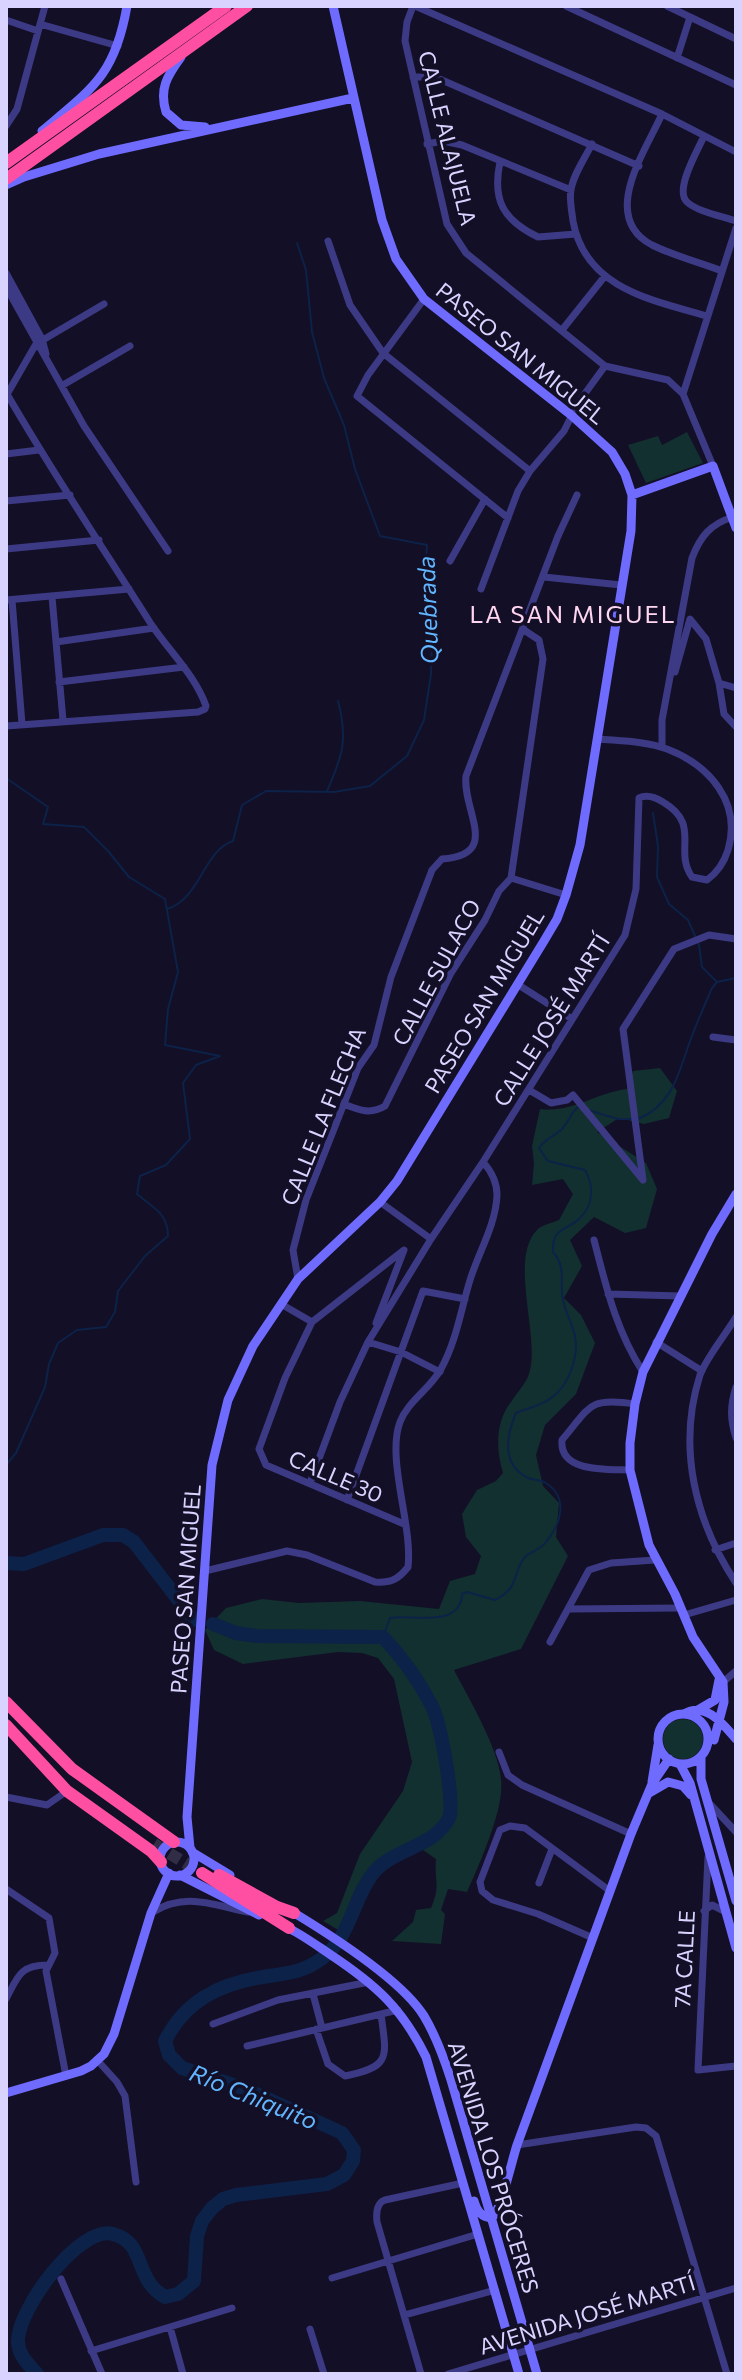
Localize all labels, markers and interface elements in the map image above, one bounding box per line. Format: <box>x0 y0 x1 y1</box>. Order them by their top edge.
street label: CALLE ALAJUELA <box>413 48 483 228</box>
street label: PASEO SAN MIGUEL <box>431 276 611 430</box>
water label: Quebrada <box>411 555 443 665</box>
district label: LA SAN MIGUEL <box>469 599 677 628</box>
street label: CALLE SULACO <box>386 894 486 1050</box>
street label: PASEO SAN MIGUEL <box>418 904 550 1098</box>
street label: CALLE JOSÉ MARTÍ <box>487 928 615 1111</box>
street label: CALLE LA FLECHA <box>275 1023 371 1209</box>
street label: CALLE 30 <box>285 1444 387 1508</box>
street label: PASEO SAN MIGUEL <box>164 1483 206 1695</box>
street label: 7A CALLE <box>668 1910 700 2008</box>
street label: AVENIDA LOS PRÓCERES <box>443 2038 545 2296</box>
water label: Río Chiquito <box>186 2057 322 2135</box>
street label: AVENIDA JOSÉ MARTÍ <box>476 2268 699 2360</box>

